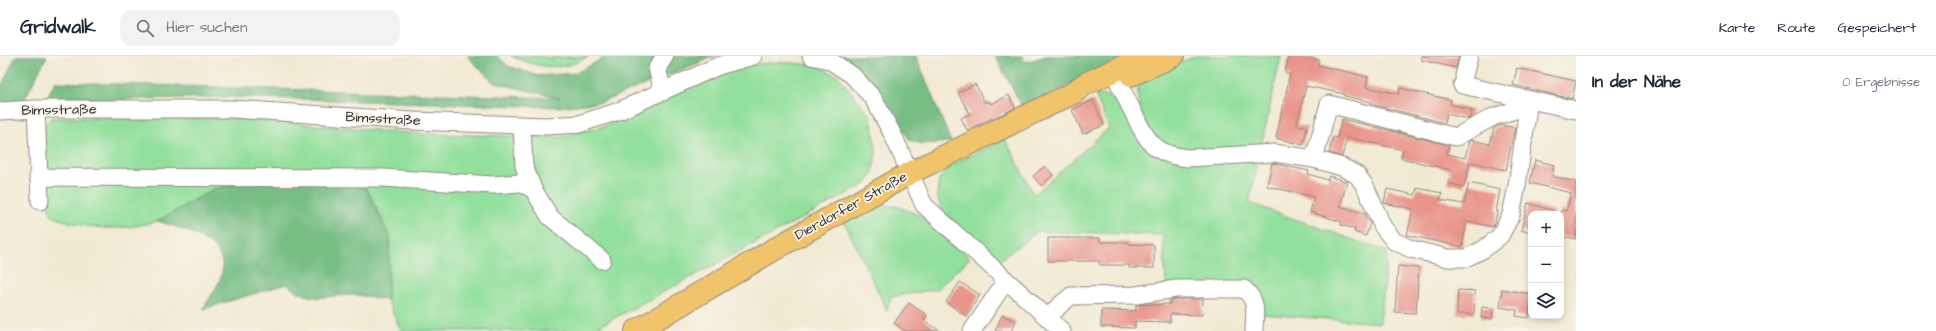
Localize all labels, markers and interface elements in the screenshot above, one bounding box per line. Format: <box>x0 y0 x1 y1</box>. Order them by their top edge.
search box <box>120 10 400 46</box>
text: Gridwalk <box>20 14 96 41</box>
icon: search <box>134 17 156 39</box>
text: Hier suchen <box>166 17 247 38</box>
text: Karte <box>1719 18 1755 38</box>
text: Route <box>1777 18 1815 38</box>
text: Gespeichert <box>1837 18 1916 38</box>
text: In der Nähe <box>1592 70 1681 94</box>
text: 0 Ergebnisse <box>1842 73 1920 91</box>
street label: Bimsstraße <box>21 99 97 121</box>
street label: Bimsstraße <box>345 107 421 131</box>
street label: Dierdorfer Straße <box>791 167 911 245</box>
map controls <box>1528 211 1564 319</box>
button: + <box>1528 211 1564 247</box>
button: − <box>1528 247 1564 283</box>
button: layers <box>1528 283 1564 319</box>

